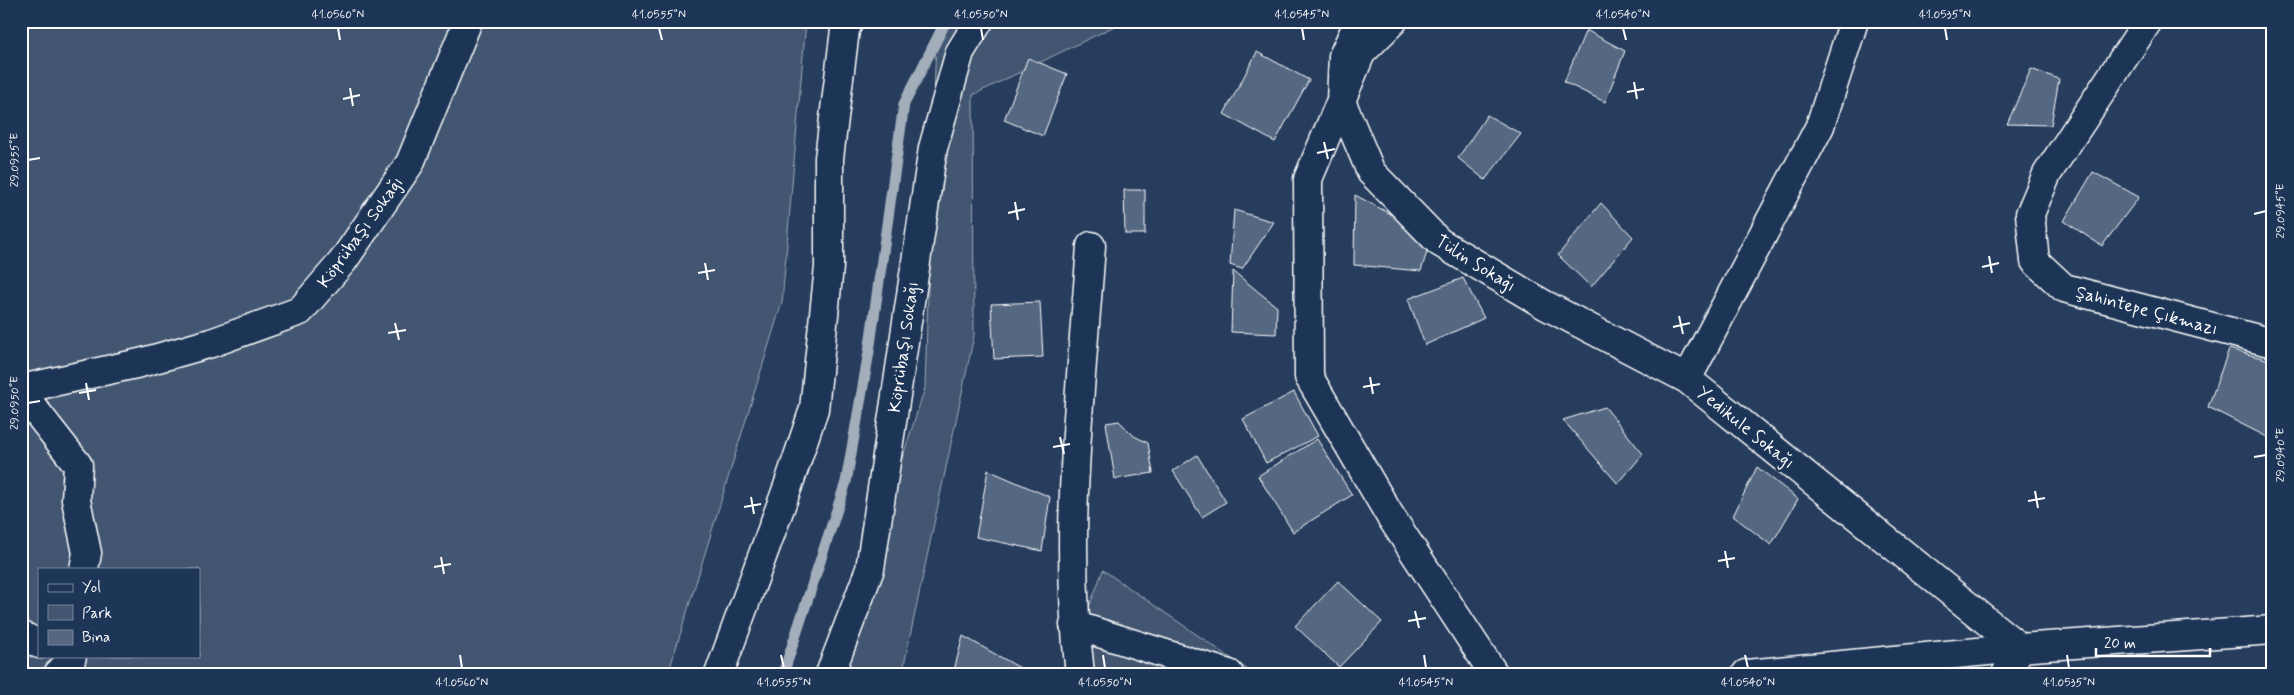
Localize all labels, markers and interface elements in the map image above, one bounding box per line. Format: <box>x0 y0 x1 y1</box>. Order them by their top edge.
text: 41.0560°N <box>312 7 364 23</box>
text: 41.0555°N <box>632 7 686 23</box>
text: 41.0550°N <box>954 7 1008 23</box>
text: 41.0545°N <box>1275 7 1329 23</box>
text: 41.0540°N <box>1596 7 1650 23</box>
text: 41.0535°N <box>1919 7 1971 23</box>
text: 29.0955°E <box>7 133 23 187</box>
street label: Köprübaşı Sokağı <box>312 172 409 293</box>
text: 29.0945°E <box>2273 183 2289 239</box>
street label: Tülin Sokağı <box>1431 230 1520 298</box>
street label: Köprübaşı Sokağı <box>883 280 925 414</box>
street label: Şahintepe Çıkmazı <box>2073 280 2220 341</box>
text: 29.0950°E <box>7 376 23 430</box>
street label: Yedikule Sokağı <box>1691 381 1799 475</box>
text: 29.0940°E <box>2273 428 2289 482</box>
legend <box>38 568 200 658</box>
text: Yol <box>82 578 101 598</box>
text: Park <box>82 604 112 624</box>
scale bar <box>2096 625 2210 657</box>
text: Bina <box>82 628 110 648</box>
text: 20 m <box>2104 634 2136 654</box>
text: 41.0560°N <box>436 675 488 691</box>
text: 41.0555°N <box>757 675 811 691</box>
text: 41.0550°N <box>1078 675 1132 691</box>
text: 41.0545°N <box>1399 675 1453 691</box>
text: 41.0540°N <box>1721 675 1775 691</box>
text: 41.0535°N <box>2043 675 2095 691</box>

